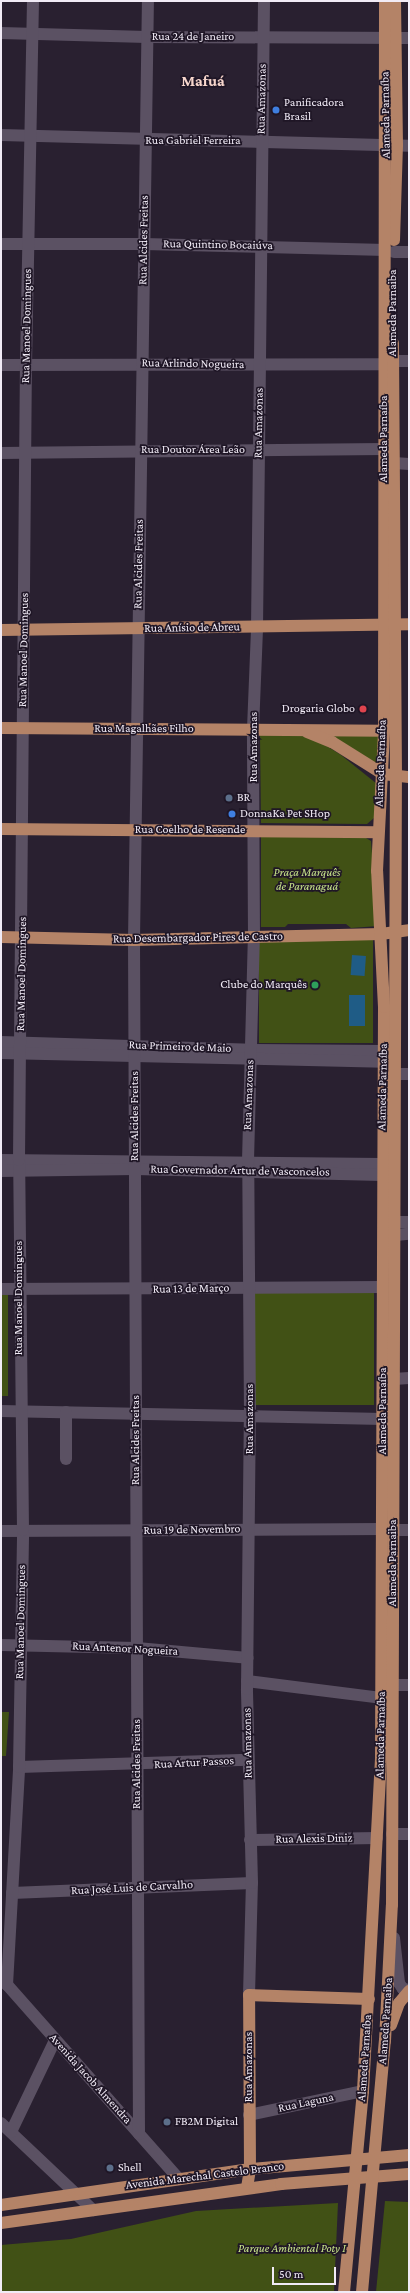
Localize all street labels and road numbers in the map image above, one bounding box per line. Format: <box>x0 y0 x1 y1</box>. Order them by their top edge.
street label: Rua 24 de Janeiro <box>152 30 234 44</box>
street label: Rua Amazonas <box>254 64 270 134</box>
street label: Alameda Parnaíba <box>378 71 394 159</box>
street label: Rua Gabriel Ferreira <box>145 134 241 148</box>
street label: Rua Alcides Freitas <box>136 195 152 285</box>
street label: Rua Quintino Bocaiúva <box>163 237 273 253</box>
street label: Rua Manoel Domingues <box>19 269 35 383</box>
street label: Alameda Parnaiba <box>386 269 400 357</box>
street label: Rua Arlindo Nogueira <box>141 356 245 372</box>
street label: Rua Amazonas <box>251 388 267 458</box>
street label: Alameda Parnaíba <box>377 395 391 483</box>
street label: Rua Doutor Área Leão <box>141 443 245 457</box>
street label: Rua Alcides Freitas <box>131 519 147 609</box>
street label: Rua Manoel Domingues <box>16 593 32 707</box>
street label: Rua Anísio de Abreu <box>144 620 240 636</box>
street label: Rua Amazonas <box>247 712 261 782</box>
street label: Alameda Parnaíba <box>372 719 390 807</box>
street label: Rua Magalhães Filho <box>94 722 194 736</box>
street label: Rua Coelho de Resende <box>135 823 245 837</box>
street label: Rua Manoel Domingues <box>14 917 30 1031</box>
street label: Rua Desembargador Pires de Castro <box>113 929 283 947</box>
street label: Rua Primeiro de Maio <box>128 1038 232 1056</box>
street label: Alameda Parnaíba <box>375 1043 391 1131</box>
street label: Rua Amazonas <box>241 1060 257 1130</box>
street label: Rua Alcides Freitas <box>128 1071 142 1161</box>
street label: Rua Governador Artur de Vasconcelos <box>150 1162 330 1180</box>
street label: Rua Manoel Domingues <box>12 1241 26 1355</box>
street label: Rua 13 de Março <box>152 1281 230 1297</box>
street label: Alameda Parnaíba <box>376 1367 390 1455</box>
street label: Rua Amazonas <box>243 1384 257 1454</box>
street label: Rua Alcides Freitas <box>129 1395 143 1485</box>
street label: Alameda Parnaiba <box>386 1519 400 1607</box>
street label: Rua 19 de Novembro <box>143 1522 241 1538</box>
street label: Rua Manoel Domingues <box>13 1565 29 1679</box>
street label: Rua Antenor Nogueira <box>72 1639 178 1659</box>
street label: Alameda Parnaíba <box>373 1691 389 1779</box>
street label: Rua Amazonas <box>240 1708 256 1778</box>
street label: Rua Alcides Freitas <box>130 1719 144 1809</box>
street label: Rua Artur Passos <box>154 1754 234 1772</box>
street label: Rua Alexis Diniz <box>275 1831 353 1847</box>
street label: Rua José Luis de Carvalho <box>71 1878 193 1898</box>
street label: Alameda Parnaiba <box>376 1977 396 2065</box>
street label: Alameda Parnaíba <box>355 2014 375 2102</box>
street label: Avenida Jacob Almendra <box>46 2031 134 2127</box>
street label: Rua Amazonas <box>242 2032 256 2102</box>
street label: Rua Laguna <box>277 2090 335 2116</box>
street label: Avenida Marechal Castelo Branco <box>125 2159 285 2193</box>

